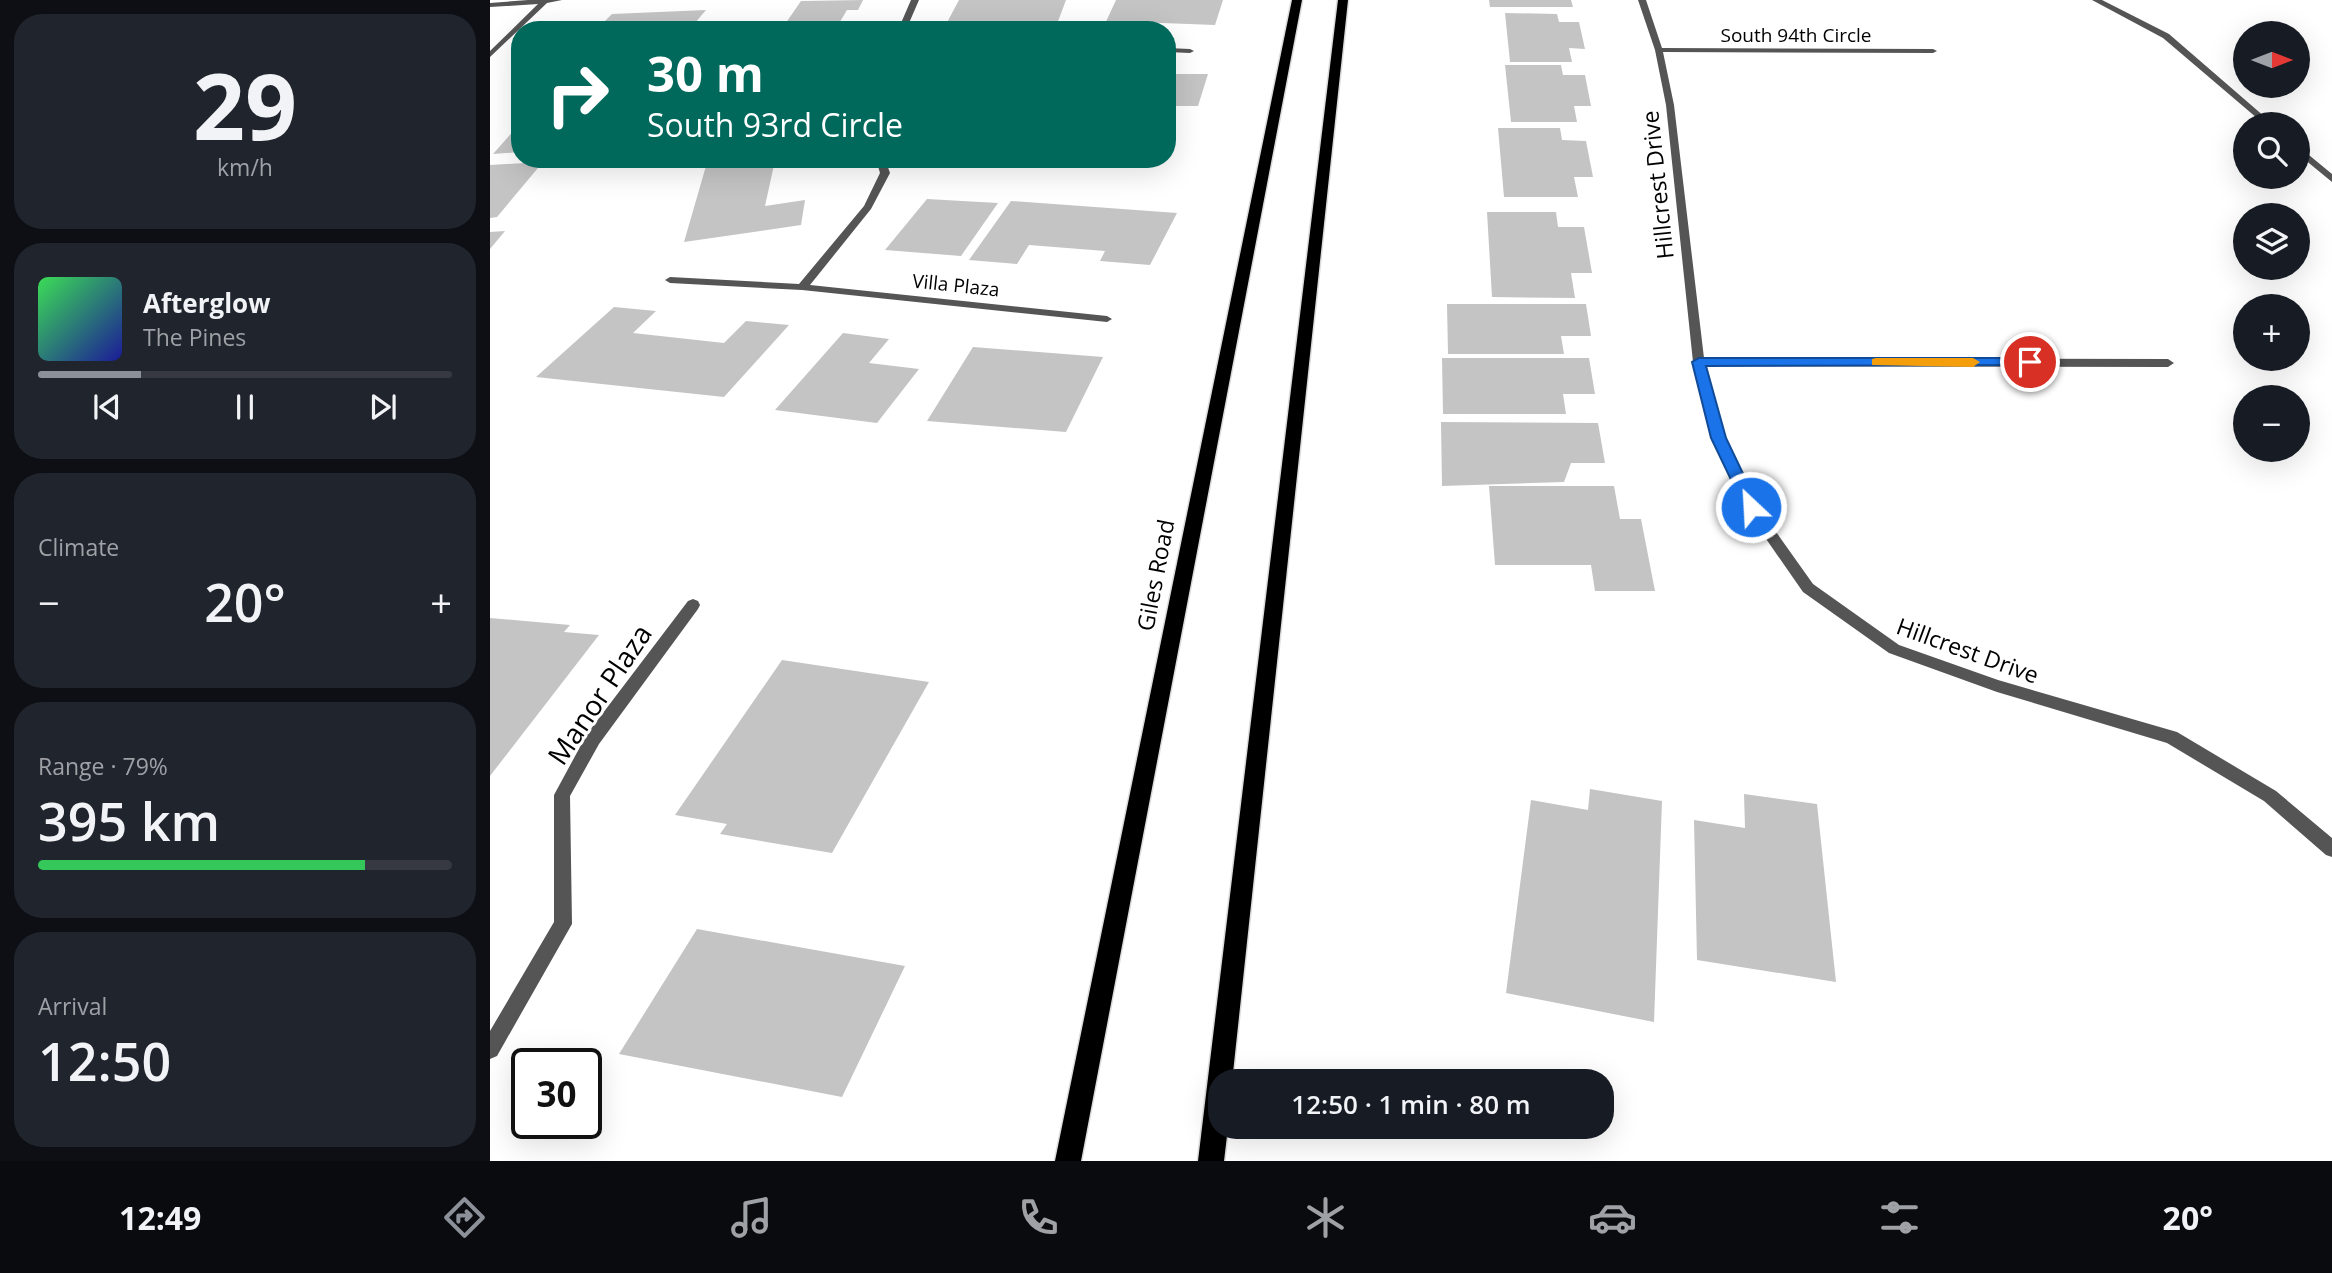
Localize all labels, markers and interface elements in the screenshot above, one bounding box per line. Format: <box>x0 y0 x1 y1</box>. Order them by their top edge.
north arrow <box>2233 21 2310 98</box>
map controls <box>2233 21 2310 462</box>
street label: South 94th Circle <box>1720 22 1872 48</box>
text: 30 m <box>647 40 764 106</box>
text: 29 <box>193 43 297 167</box>
icon: right <box>532 49 623 140</box>
text: South 93rd Circle <box>647 103 903 146</box>
street label: Hillcrest Drive <box>1633 109 1681 261</box>
button: search <box>2233 112 2310 189</box>
text: km/h <box>217 151 273 183</box>
button: layers <box>2233 203 2310 280</box>
street label: Villa Plaza <box>911 267 1001 303</box>
text: Afterglow <box>143 285 270 321</box>
button: + <box>2233 294 2310 371</box>
text: The Pines <box>143 321 246 353</box>
pin <box>2000 332 2060 392</box>
icon: arrive <box>2011 343 2049 381</box>
button: − <box>2233 385 2310 462</box>
icon: previous <box>88 388 126 426</box>
icon: pause <box>226 388 264 426</box>
icon: next <box>364 388 402 426</box>
position arrow <box>1714 470 1788 544</box>
street label: Giles Road <box>1129 516 1181 634</box>
text: Climate <box>38 531 119 563</box>
text: 20° <box>204 566 286 637</box>
text: − <box>38 576 60 628</box>
text: + <box>430 576 452 628</box>
street label: Hillcrest Drive <box>1892 609 2044 691</box>
street label: Manor Plaza <box>538 616 660 772</box>
text: Range · 79% <box>38 750 168 782</box>
text: 395 km <box>38 785 220 856</box>
text: Arrival <box>38 990 107 1022</box>
text: 12:50 <box>38 1025 171 1096</box>
speed limit sign: 30 <box>511 1048 602 1139</box>
text: 12:50 · 1 min · 80 m <box>1291 1086 1531 1122</box>
icon: directions <box>440 1193 489 1242</box>
icon: music <box>727 1193 776 1242</box>
icon: phone <box>1014 1193 1063 1242</box>
icon: climate <box>1301 1193 1350 1242</box>
icon: car <box>1588 1193 1637 1242</box>
icon: filters <box>1875 1193 1924 1242</box>
text: 12:49 <box>119 1196 201 1239</box>
text: 20° <box>2163 1196 2213 1239</box>

